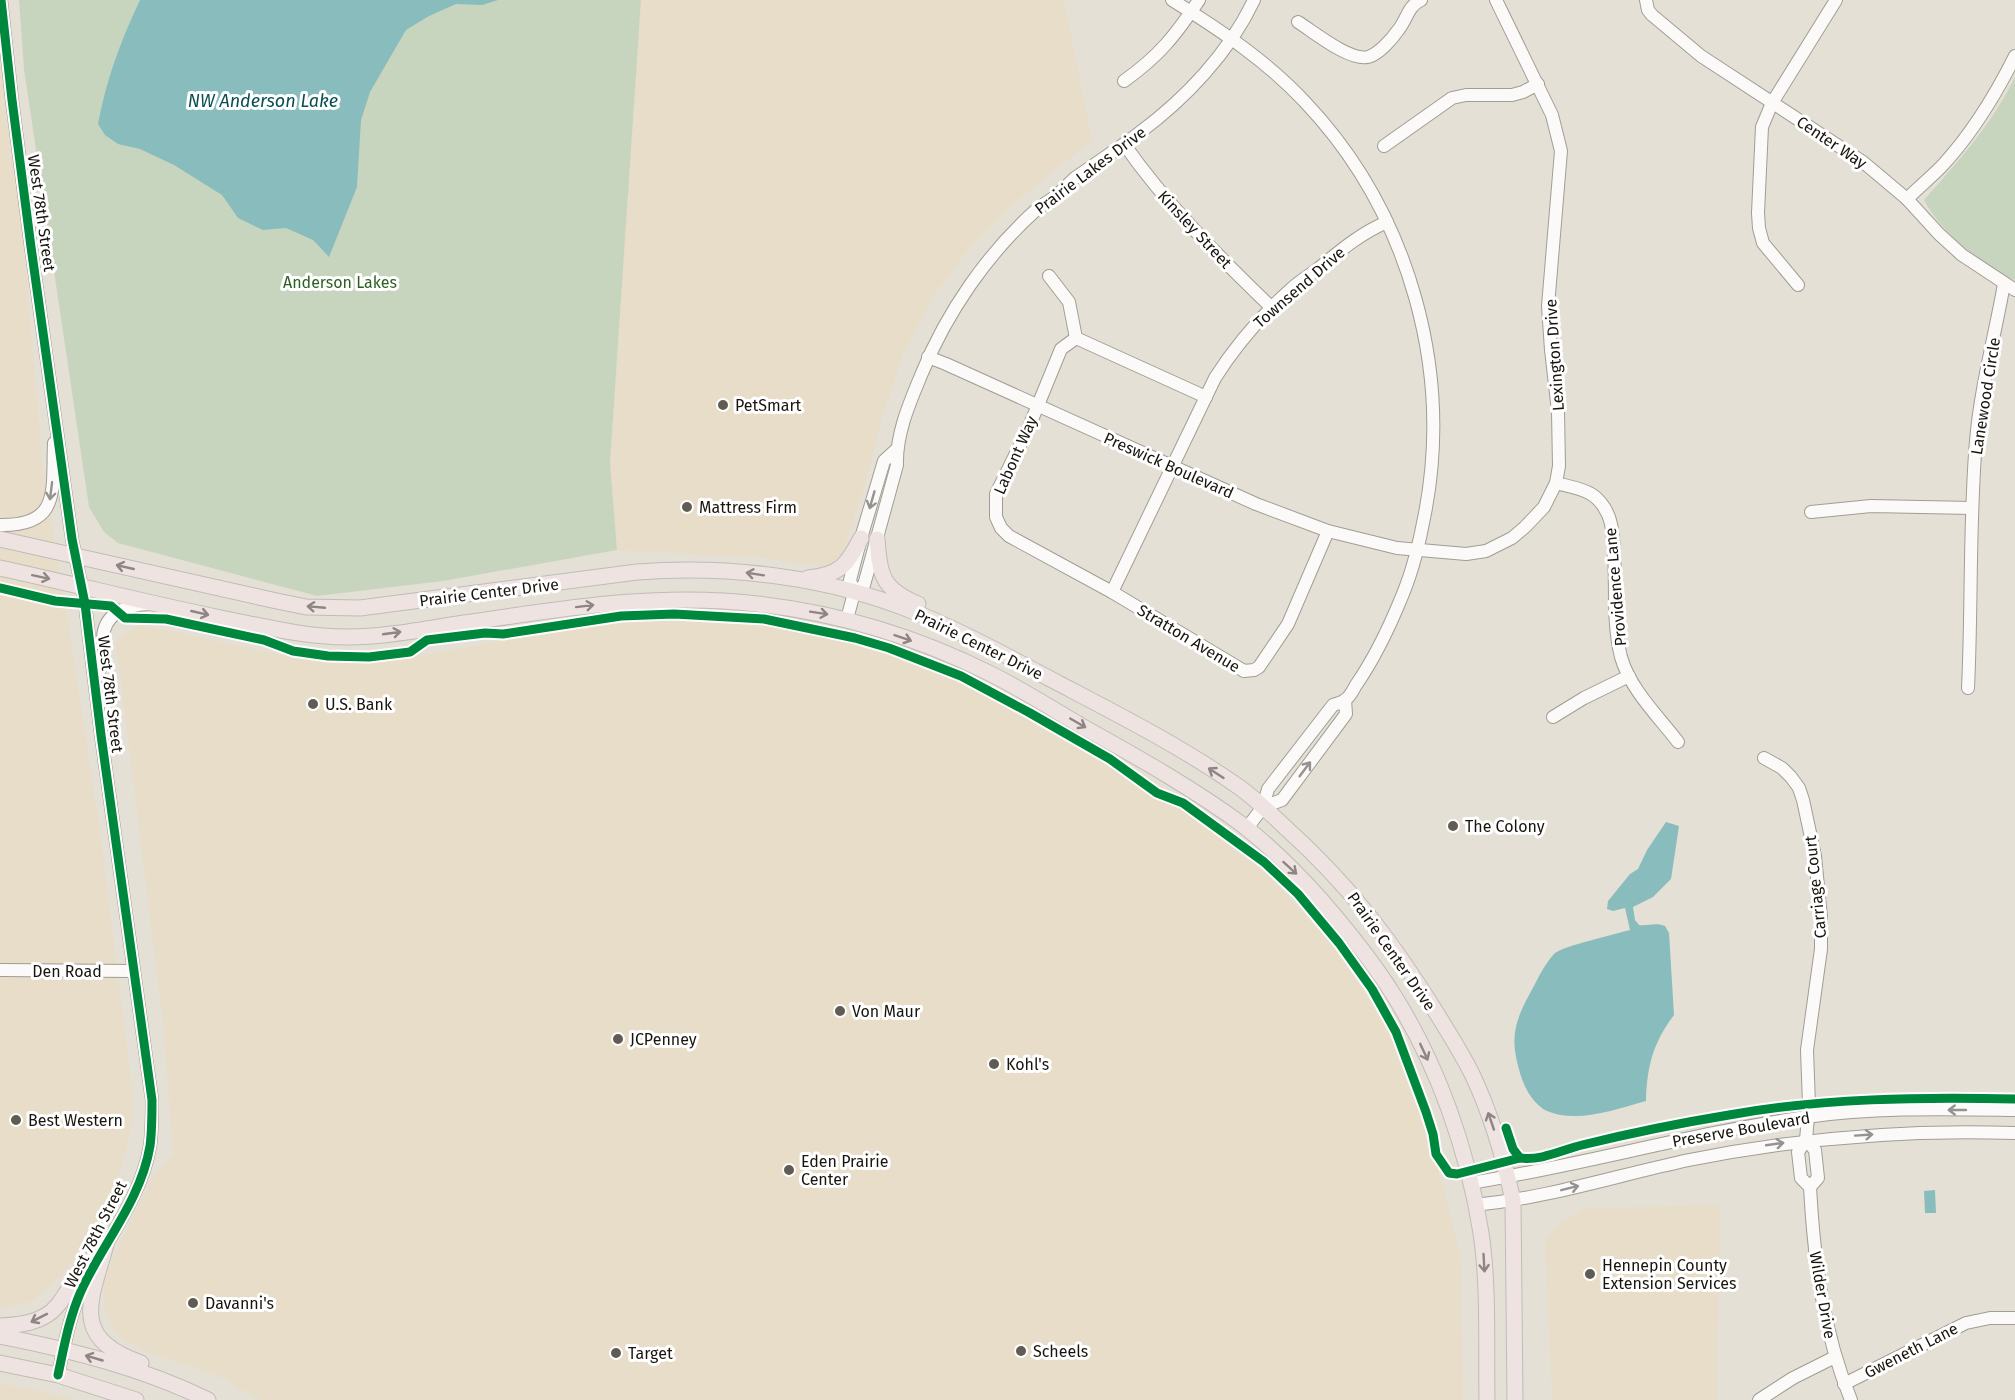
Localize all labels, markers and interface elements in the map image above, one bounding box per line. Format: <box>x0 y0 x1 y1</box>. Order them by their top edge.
water label: NW Anderson Lake <box>188 90 338 112</box>
street label: Center Way <box>1793 112 1870 173</box>
street label: Prairie Lakes Drive <box>1031 123 1150 218</box>
street label: West 78th Street <box>24 153 59 273</box>
street label: Kinsley Street <box>1154 186 1236 272</box>
street label: Townsend Drive <box>1250 243 1349 332</box>
park label: Anderson Lakes <box>283 273 397 292</box>
street label: Lexington Drive <box>1541 298 1568 412</box>
street label: Lanewood Circle <box>1967 336 2004 456</box>
place label: PetSmart <box>735 396 802 415</box>
marker: PetSmart <box>716 398 730 412</box>
street label: Labont Way <box>990 413 1041 497</box>
street label: Preswick Boulevard <box>1101 428 1237 503</box>
one-way arrow <box>45 481 56 501</box>
one-way arrow <box>866 490 877 509</box>
place label: Mattress Firm <box>699 498 797 517</box>
marker: Mattress Firm <box>680 500 694 514</box>
street label: Providence Lane <box>1601 527 1630 647</box>
one-way arrow <box>116 561 135 572</box>
one-way arrow <box>746 568 765 579</box>
one-way arrow <box>30 572 50 583</box>
street label: Prairie Center Drive <box>418 575 560 610</box>
one-way arrow <box>575 600 595 611</box>
street label: Stratton Avenue <box>1134 600 1243 676</box>
one-way arrow <box>307 601 326 612</box>
street label: Prairie Center Drive <box>912 605 1046 684</box>
one-way arrow <box>190 608 209 620</box>
one-way arrow <box>809 608 828 619</box>
one-way arrow <box>382 628 402 639</box>
one-way arrow <box>893 633 912 644</box>
street label: West 78th Street <box>94 635 127 754</box>
place label: U.S. Bank <box>325 695 393 714</box>
marker: U.S. Bank <box>306 697 320 711</box>
one-way arrow <box>1068 718 1086 729</box>
one-way arrow <box>1299 762 1311 778</box>
one-way arrow <box>1208 766 1225 779</box>
place label: The Colony <box>1465 817 1545 836</box>
marker: The Colony <box>1446 819 1460 833</box>
street label: Carriage Court <box>1801 834 1830 939</box>
one-way arrow <box>1282 861 1297 875</box>
street label: Prairie Center Drive <box>1344 888 1440 1014</box>
street label: Den Road <box>32 962 102 981</box>
place label: Von Maur <box>852 1002 921 1021</box>
marker: Von Maur <box>833 1004 847 1018</box>
place label: JCPenney <box>630 1030 697 1049</box>
marker: JCPenney <box>611 1032 625 1046</box>
one-way arrow <box>1418 1043 1430 1061</box>
place label: Kohl's <box>1006 1055 1049 1074</box>
marker: Kohl's <box>987 1057 1001 1071</box>
one-way arrow <box>1947 1104 1967 1116</box>
street label: Preserve Boulevard <box>1671 1108 1812 1151</box>
place label: Best Western <box>28 1111 123 1130</box>
marker: Best Western <box>9 1113 23 1127</box>
one-way arrow <box>1484 1113 1495 1131</box>
one-way arrow <box>1853 1129 1873 1140</box>
one-way arrow <box>1765 1139 1785 1150</box>
place label: Eden Prairie Center <box>801 1152 888 1189</box>
marker: Eden Prairie Center <box>782 1163 796 1177</box>
street label: West 78th Street <box>60 1177 131 1291</box>
one-way arrow <box>1560 1182 1579 1194</box>
street label: Wilder Drive <box>1805 1250 1840 1340</box>
one-way arrow <box>1478 1253 1489 1273</box>
place label: Hennepin County Extension Services <box>1602 1256 1736 1293</box>
marker: Hennepin County Extension Services <box>1583 1267 1597 1281</box>
place label: Davanni's <box>205 1294 274 1313</box>
marker: Davanni's <box>186 1296 200 1310</box>
one-way arrow <box>31 1313 49 1324</box>
street label: Gweneth Lane <box>1861 1319 1961 1382</box>
place label: Scheels <box>1033 1342 1088 1361</box>
place label: Target <box>628 1344 673 1363</box>
marker: Scheels <box>1014 1344 1028 1358</box>
marker: Target <box>609 1346 623 1360</box>
one-way arrow <box>85 1352 104 1363</box>

